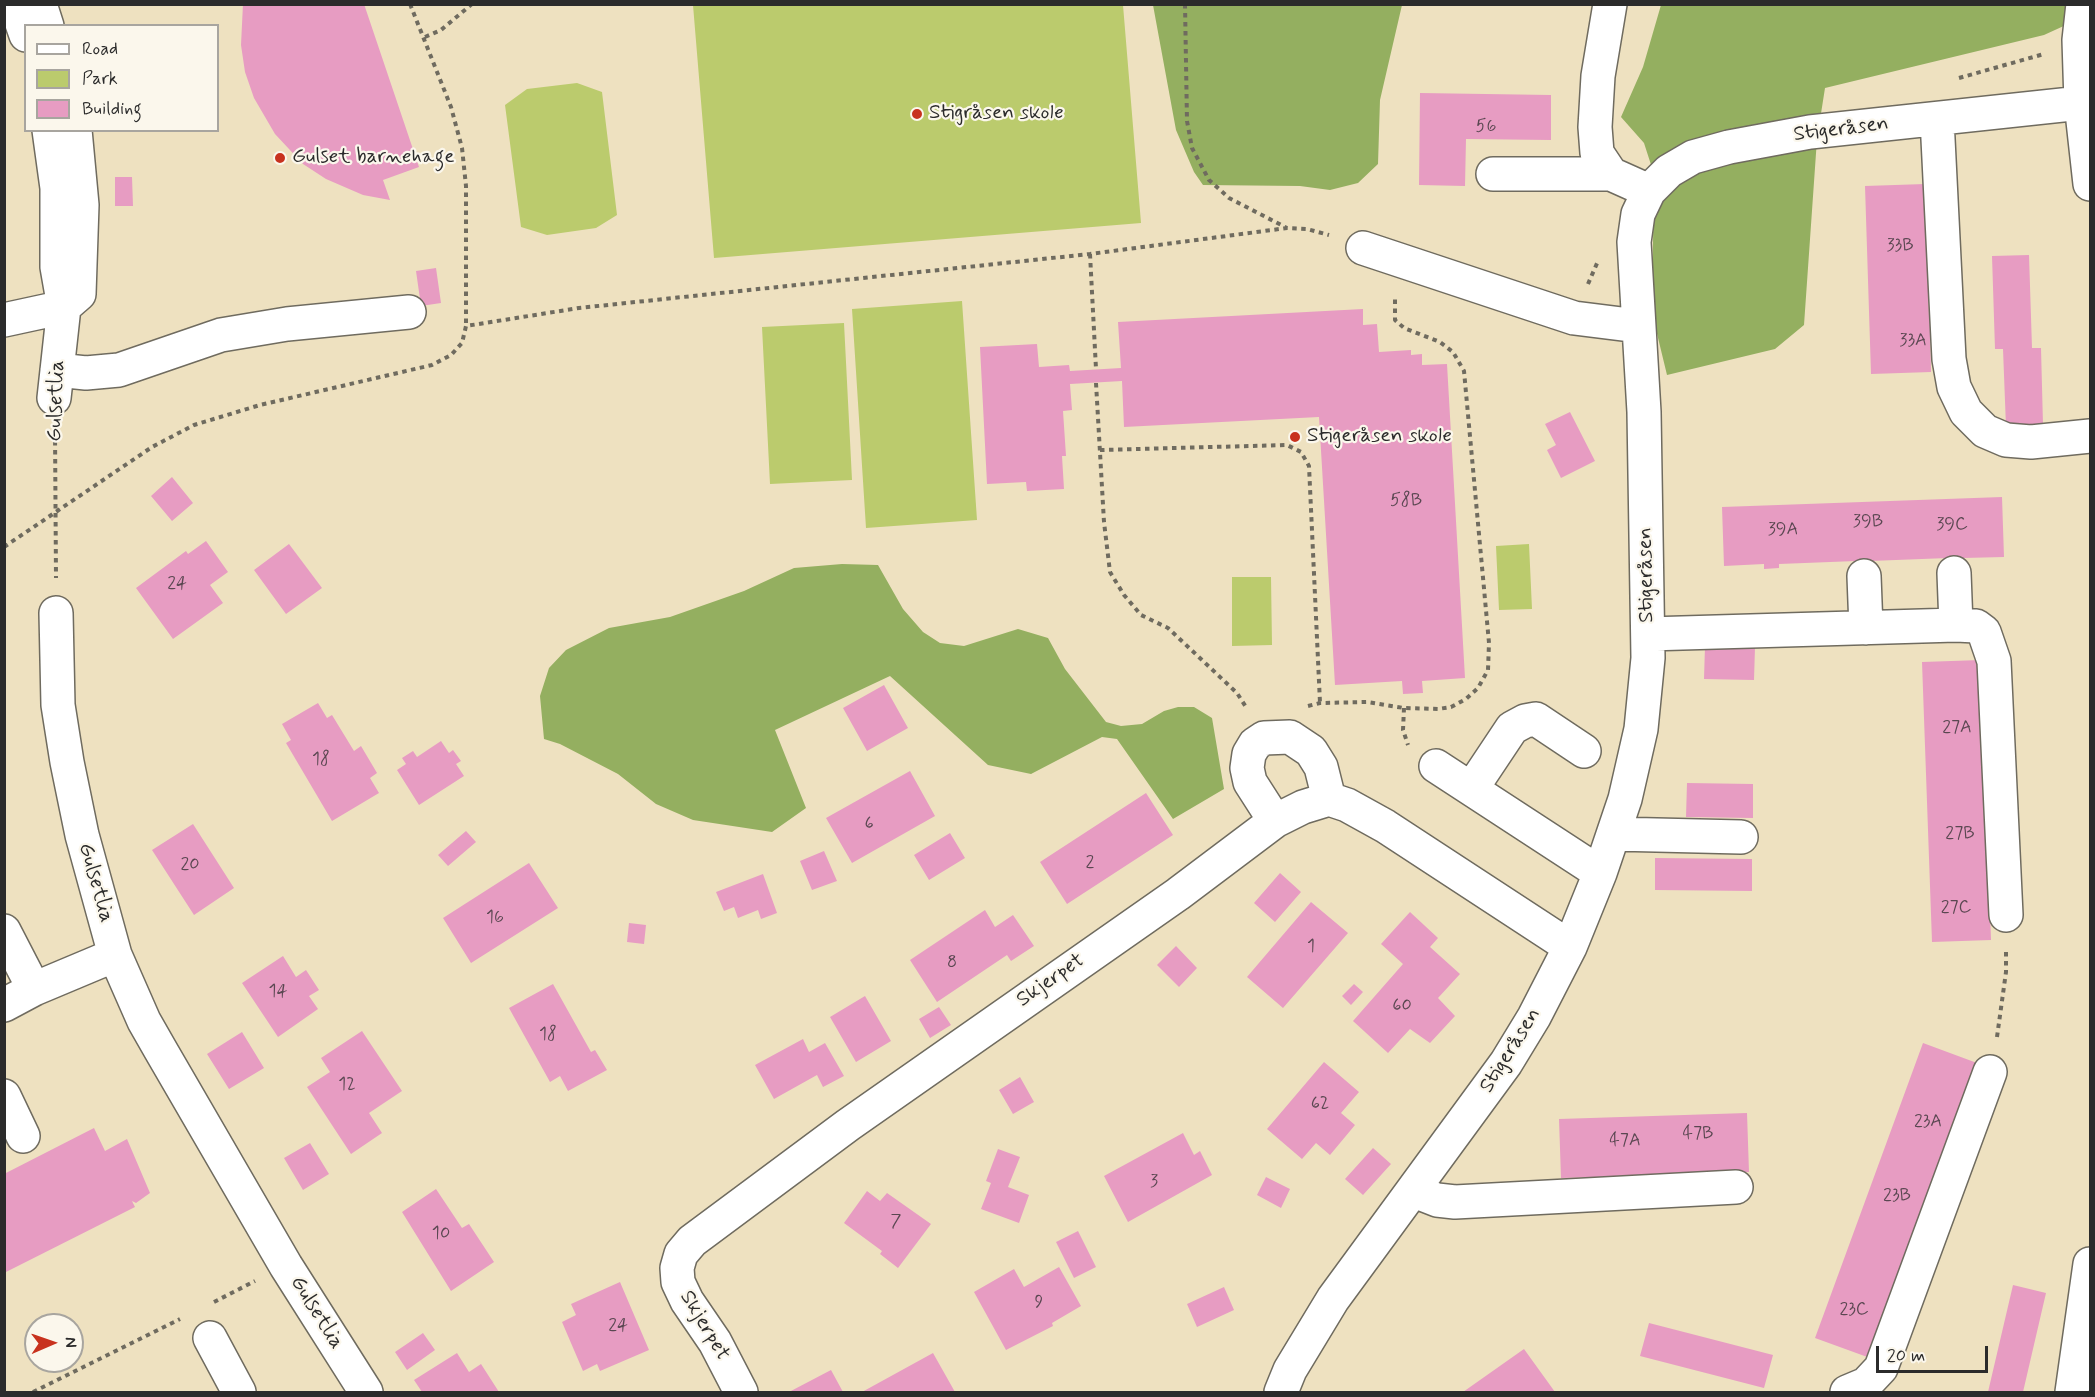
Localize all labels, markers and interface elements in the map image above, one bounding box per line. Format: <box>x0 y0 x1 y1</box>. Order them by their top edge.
legend <box>24 24 219 132</box>
text: Road <box>82 37 118 61</box>
text: Park <box>82 67 118 91</box>
text: Building <box>82 97 142 121</box>
place label: Stigråsen skole <box>929 101 1064 127</box>
marker: Stigråsen skole <box>910 107 924 121</box>
street label: Stigeråsen <box>1792 112 1890 148</box>
house number: 56 <box>1476 116 1496 138</box>
place label: Gulset barnehage <box>292 145 455 171</box>
marker: Gulset barnehage <box>273 151 287 165</box>
house number: 33B <box>1886 235 1914 257</box>
house number: 33A <box>1899 330 1927 352</box>
street label: Gulsetlia <box>43 360 71 442</box>
place label: Stigeråsen skole <box>1307 424 1452 450</box>
marker: Stigeråsen skole <box>1288 430 1302 444</box>
house number: 58B <box>1390 490 1422 512</box>
house number: 39B <box>1853 511 1883 533</box>
house number: 39C <box>1936 514 1968 536</box>
house number: 39A <box>1768 519 1798 541</box>
street label: Stigeråsen <box>1634 527 1660 623</box>
house number: 24 <box>167 573 187 595</box>
house number: 27A <box>1942 717 1972 739</box>
house number: 18 <box>312 749 330 771</box>
house number: 6 <box>864 813 874 835</box>
house number: 27B <box>1945 823 1975 845</box>
street label: Gulsetlia <box>72 840 118 926</box>
house number: 2 <box>1086 852 1094 874</box>
house number: 20 <box>180 854 200 876</box>
house number: 27C <box>1941 897 1971 919</box>
house number: 16 <box>486 907 504 929</box>
house number: 1 <box>1307 936 1315 958</box>
street label: Skjerpet <box>1012 949 1090 1013</box>
house number: 8 <box>947 952 957 974</box>
house number: 14 <box>269 981 287 1003</box>
house number: 60 <box>1392 995 1412 1017</box>
street label: Stigeråsen <box>1475 1004 1547 1098</box>
house number: 18 <box>539 1024 557 1046</box>
house number: 12 <box>338 1074 356 1096</box>
house number: 62 <box>1311 1093 1329 1115</box>
house number: 23A <box>1914 1111 1942 1133</box>
house number: 47B <box>1683 1123 1713 1145</box>
house number: 47A <box>1609 1130 1641 1152</box>
house number: 3 <box>1150 1171 1158 1193</box>
house number: 23B <box>1883 1185 1911 1207</box>
house number: 7 <box>891 1211 901 1233</box>
house number: 10 <box>432 1223 450 1245</box>
street label: Gulsetlia <box>284 1272 348 1354</box>
street label: Skjerpet <box>673 1286 735 1366</box>
house number: 9 <box>1035 1292 1043 1314</box>
house number: 23C <box>1839 1299 1869 1321</box>
north arrow <box>24 1313 84 1373</box>
house number: 24 <box>608 1315 628 1337</box>
scale bar <box>1879 1334 1992 1372</box>
text: N <box>60 1337 81 1348</box>
text: 20 m <box>1887 1344 1925 1368</box>

